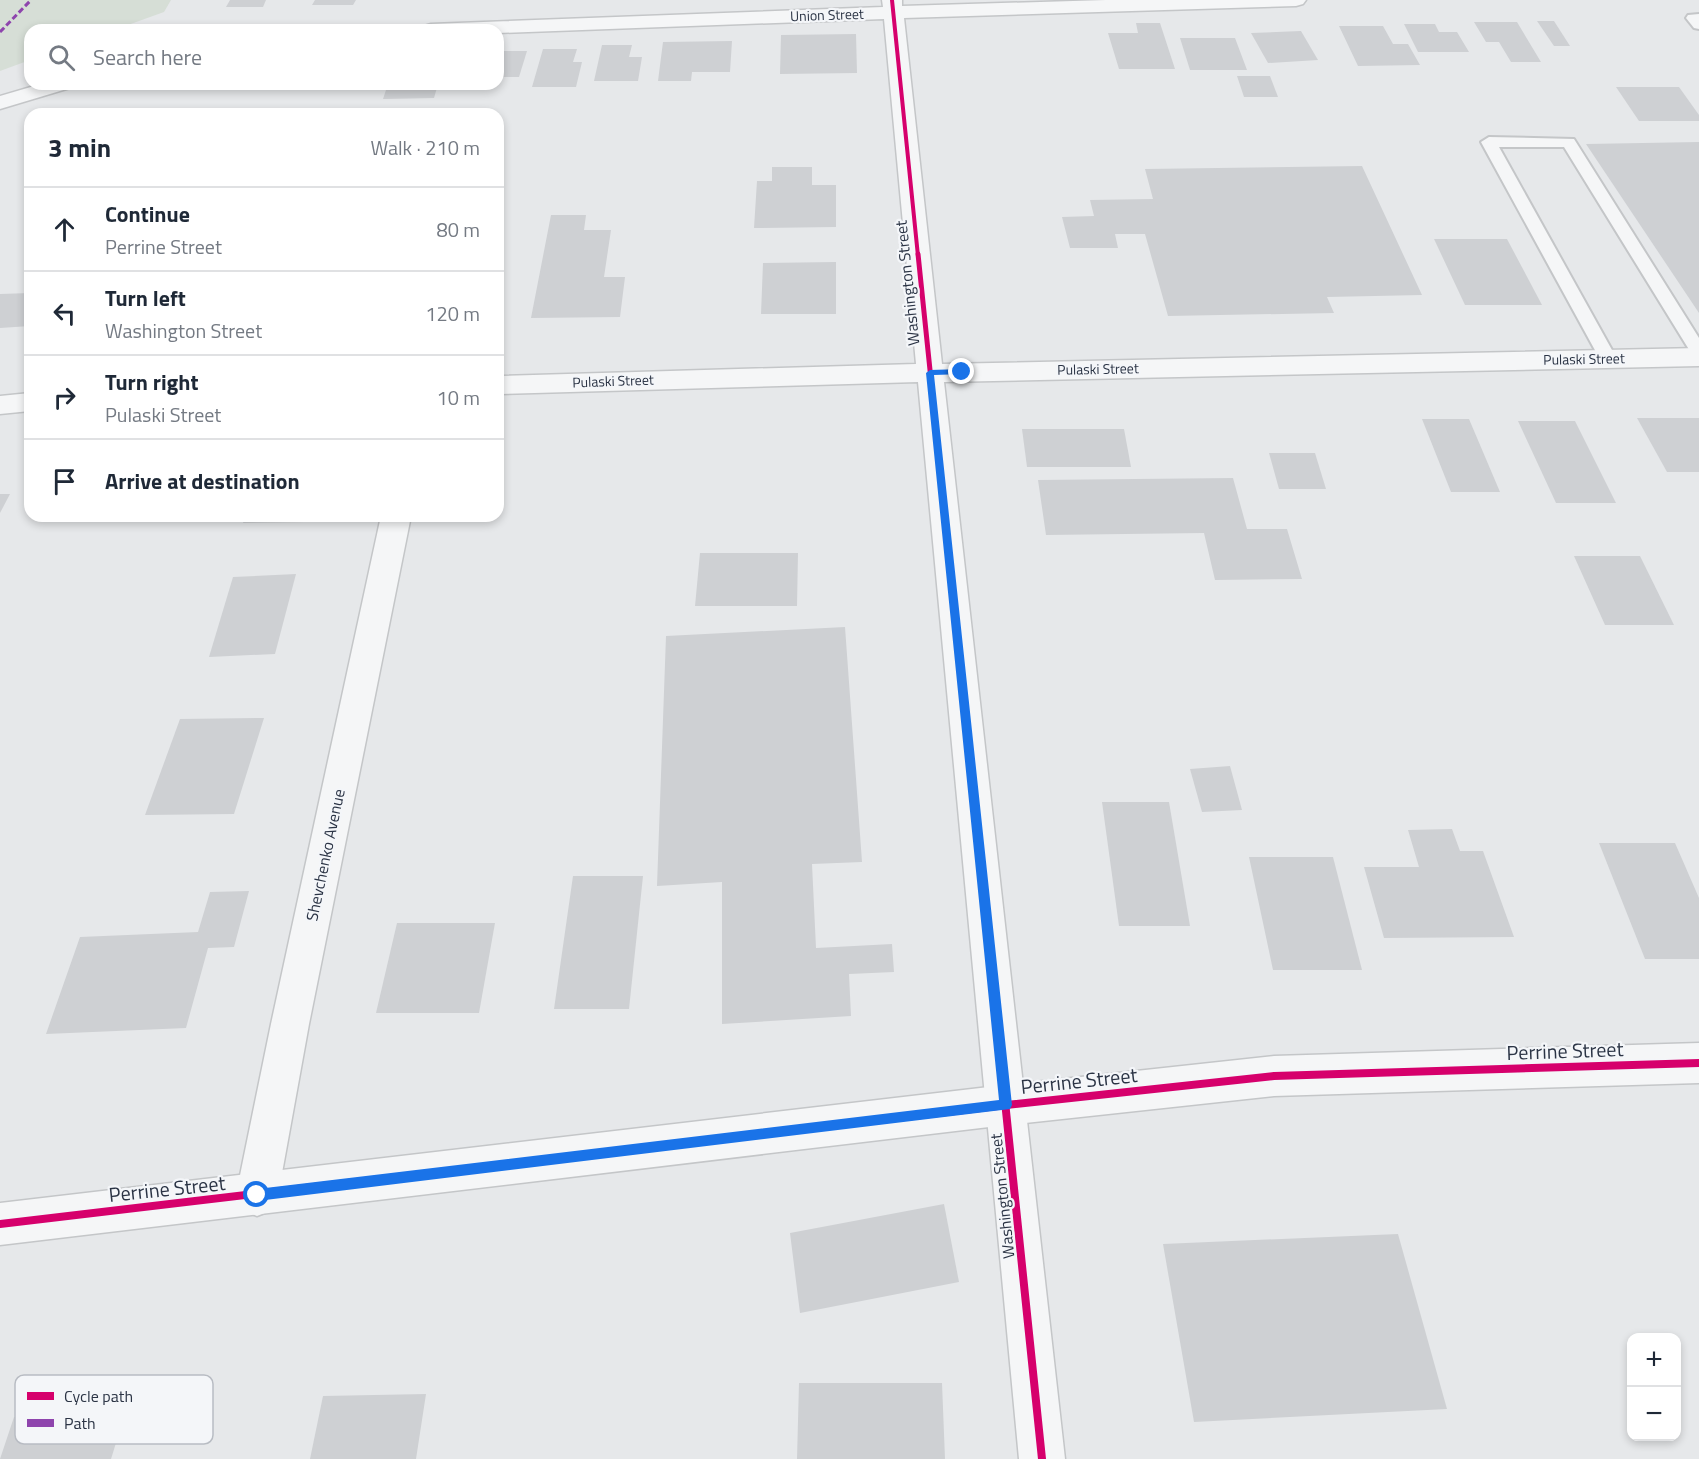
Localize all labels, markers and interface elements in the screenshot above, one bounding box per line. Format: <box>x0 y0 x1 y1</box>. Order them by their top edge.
street label: Union Street <box>790 3 864 26</box>
search box <box>24 24 504 90</box>
text: Search here <box>93 40 202 74</box>
icon: search <box>45 41 78 74</box>
text: 3 min <box>48 128 111 167</box>
text: Walk · 210 m <box>371 132 480 163</box>
text: Continue <box>105 197 190 231</box>
icon: ahead <box>48 213 81 246</box>
text: 80 m <box>436 214 480 245</box>
street label: Washington Street <box>888 219 926 347</box>
text: Perrine Street <box>105 231 222 262</box>
text: Turn left <box>105 281 186 315</box>
icon: left <box>48 297 81 330</box>
text: 120 m <box>425 298 480 329</box>
text: Washington Street <box>105 315 262 346</box>
street label: Pulaski Street <box>1543 347 1625 370</box>
street label: Pulaski Street <box>1057 357 1139 380</box>
route end <box>948 358 974 384</box>
text: Turn right <box>105 365 199 399</box>
street label: Pulaski Street <box>572 369 654 392</box>
icon: right <box>48 381 81 414</box>
text: 10 m <box>436 382 480 413</box>
text: Pulaski Street <box>105 399 221 430</box>
text: Arrive at destination <box>105 464 300 498</box>
icon: arrive <box>48 465 81 498</box>
street label: Shevchenko Avenue <box>299 787 351 923</box>
street label: Perrine Street <box>1506 1033 1624 1068</box>
street label: Perrine Street <box>1019 1059 1139 1102</box>
street label: Washington Street <box>983 1132 1021 1260</box>
street label: Perrine Street <box>107 1167 227 1210</box>
route start <box>243 1181 269 1207</box>
map controls <box>1627 1333 1681 1441</box>
button: + <box>1627 1333 1681 1387</box>
legend <box>15 1375 213 1444</box>
text: Cycle path <box>64 1384 133 1408</box>
button: − <box>1627 1387 1681 1441</box>
text: Path <box>64 1411 96 1435</box>

